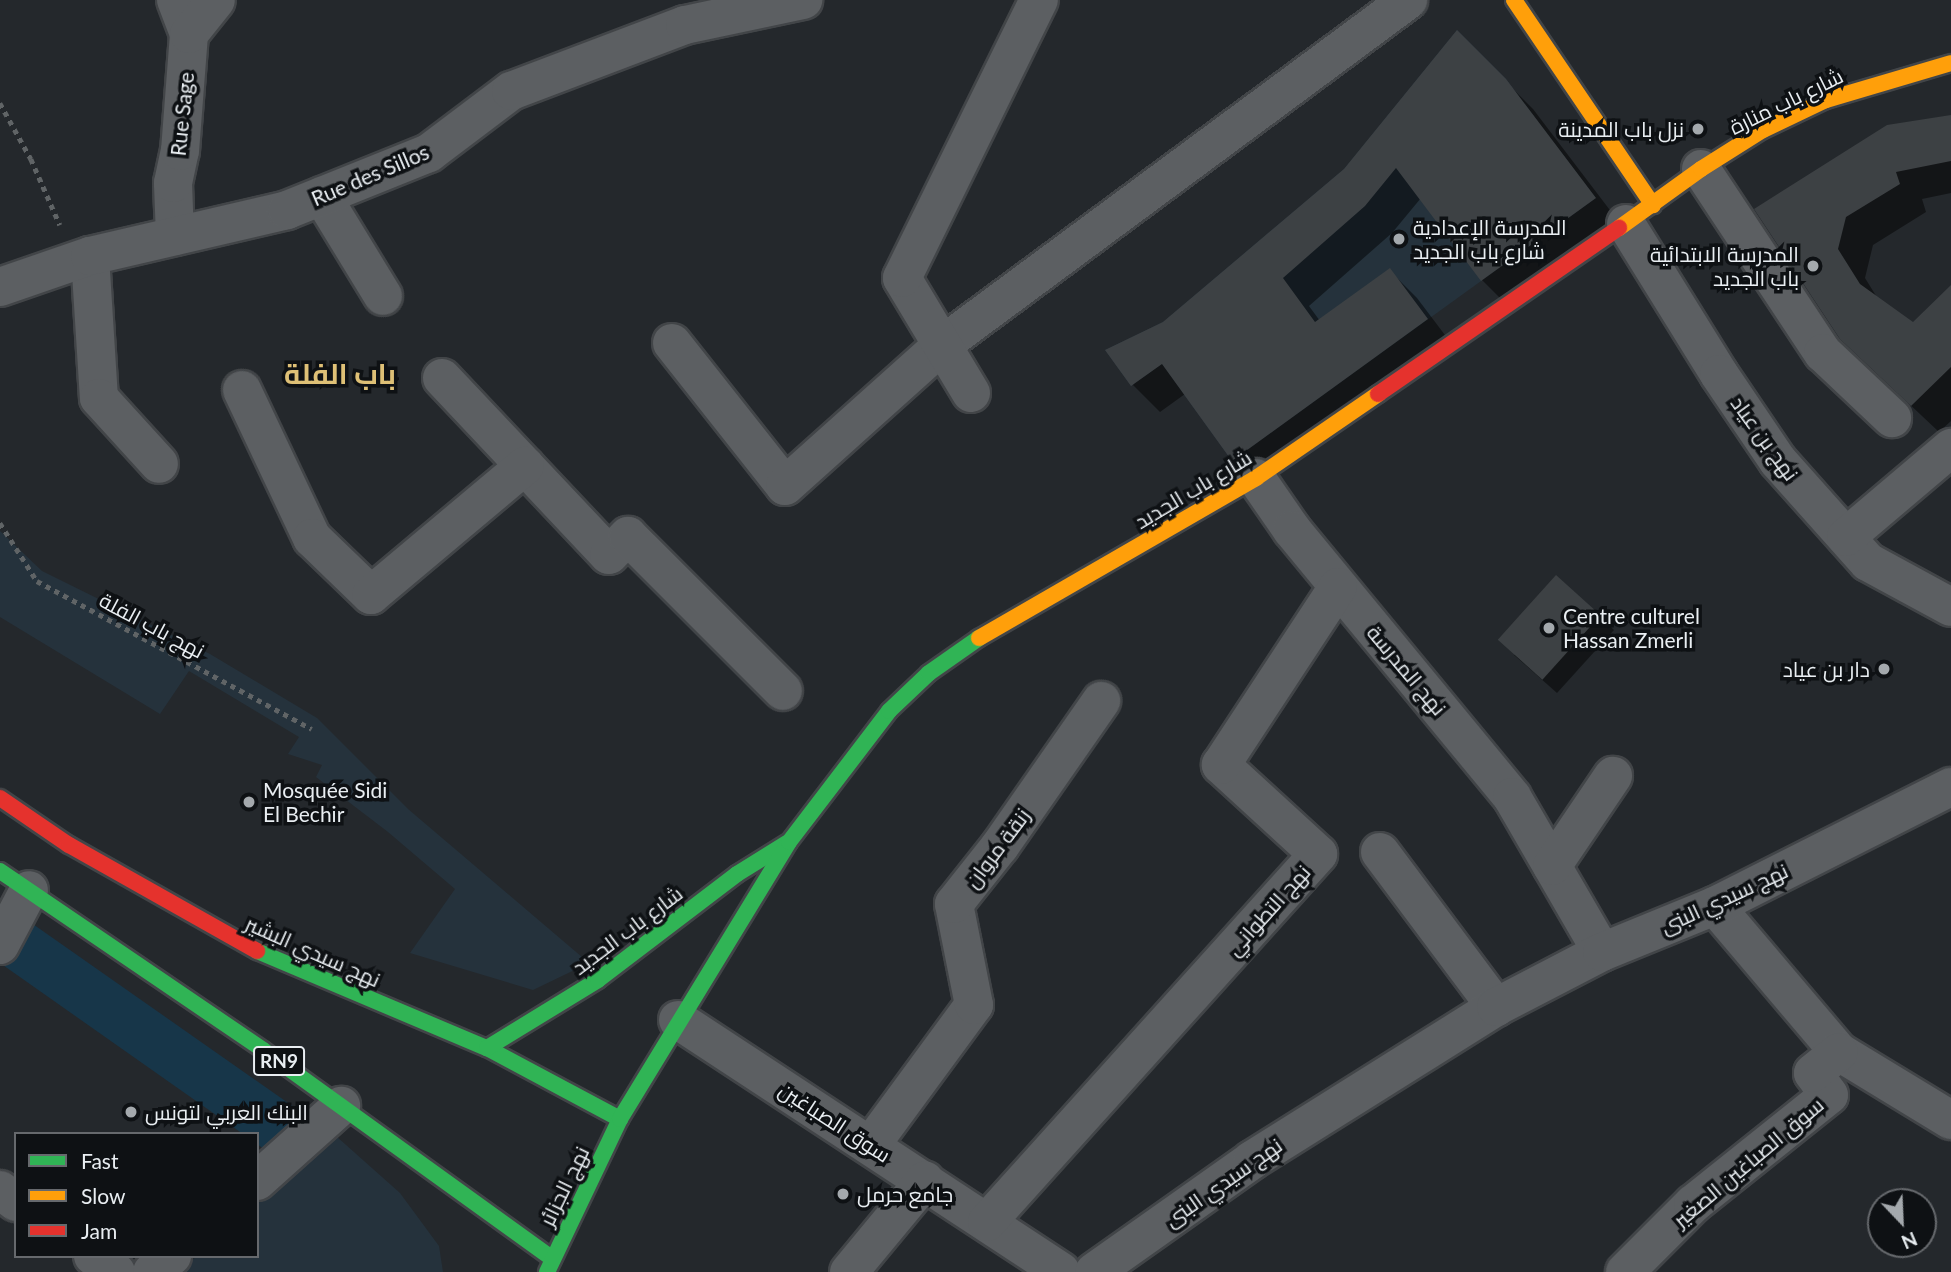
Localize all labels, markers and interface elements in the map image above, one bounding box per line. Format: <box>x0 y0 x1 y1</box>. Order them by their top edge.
street label: شارع باب منارة <box>1725 63 1847 139</box>
street label: Rue Sage <box>165 71 199 157</box>
place label: نزل باب المدينة <box>1558 116 1684 142</box>
marker: نزل باب المدينة <box>1690 121 1706 137</box>
street label: Rue des Sillos <box>307 139 433 211</box>
place label: المدرسة الإعدادية شارع باب الجديد <box>1413 214 1567 264</box>
marker: المدرسة الإعدادية شارع باب الجديد <box>1391 231 1407 247</box>
place label: المدرسة الابتدائية باب الجديد <box>1650 241 1799 291</box>
marker: المدرسة الابتدائية باب الجديد <box>1805 258 1821 274</box>
district label: باب الفلة <box>284 356 396 390</box>
street label: نهج بن عياد <box>1726 391 1804 485</box>
street label: شارع باب الجديد <box>1130 444 1256 534</box>
street label: نهج باب الفلة <box>95 587 209 663</box>
place label: Centre culturel Hassan Zmerli <box>1563 603 1700 653</box>
street label: نهج المدرسة <box>1362 620 1452 720</box>
marker: Centre culturel Hassan Zmerli <box>1541 620 1557 636</box>
place label: دار بن عياد <box>1783 656 1870 682</box>
marker: دار بن عياد <box>1876 661 1892 677</box>
place label: Mosquée Sidi El Bechir <box>263 777 387 827</box>
marker: Mosquée Sidi El Bechir <box>241 794 257 810</box>
street label: زنقة مروان <box>959 803 1035 893</box>
street label: نهج سيدي البنى <box>1656 857 1792 939</box>
street label: نهج التطواني <box>1221 859 1315 961</box>
street label: شارع باب الجديد <box>567 880 687 980</box>
street label: نهج سيدي البشير <box>242 910 384 992</box>
road number: RN9 <box>253 1046 305 1077</box>
street label: سوق الصباغين <box>774 1077 896 1167</box>
street label: سوق الصباغين الصغير <box>1668 1092 1828 1232</box>
place label: البنك العربي لتونس <box>145 1099 308 1125</box>
marker: البنك العربي لتونس <box>123 1104 139 1120</box>
legend <box>14 1132 259 1258</box>
street label: نهج سيدي البنى <box>1159 1132 1287 1232</box>
street label: نهج الجزائر <box>534 1142 594 1230</box>
text: Fast <box>81 1148 118 1173</box>
place label: جامع حرمل <box>857 1181 953 1207</box>
text: Slow <box>81 1183 125 1208</box>
marker: جامع حرمل <box>835 1186 851 1202</box>
north arrow <box>1867 1188 1937 1258</box>
text: Jam <box>81 1218 117 1243</box>
text: N <box>1898 1228 1921 1254</box>

